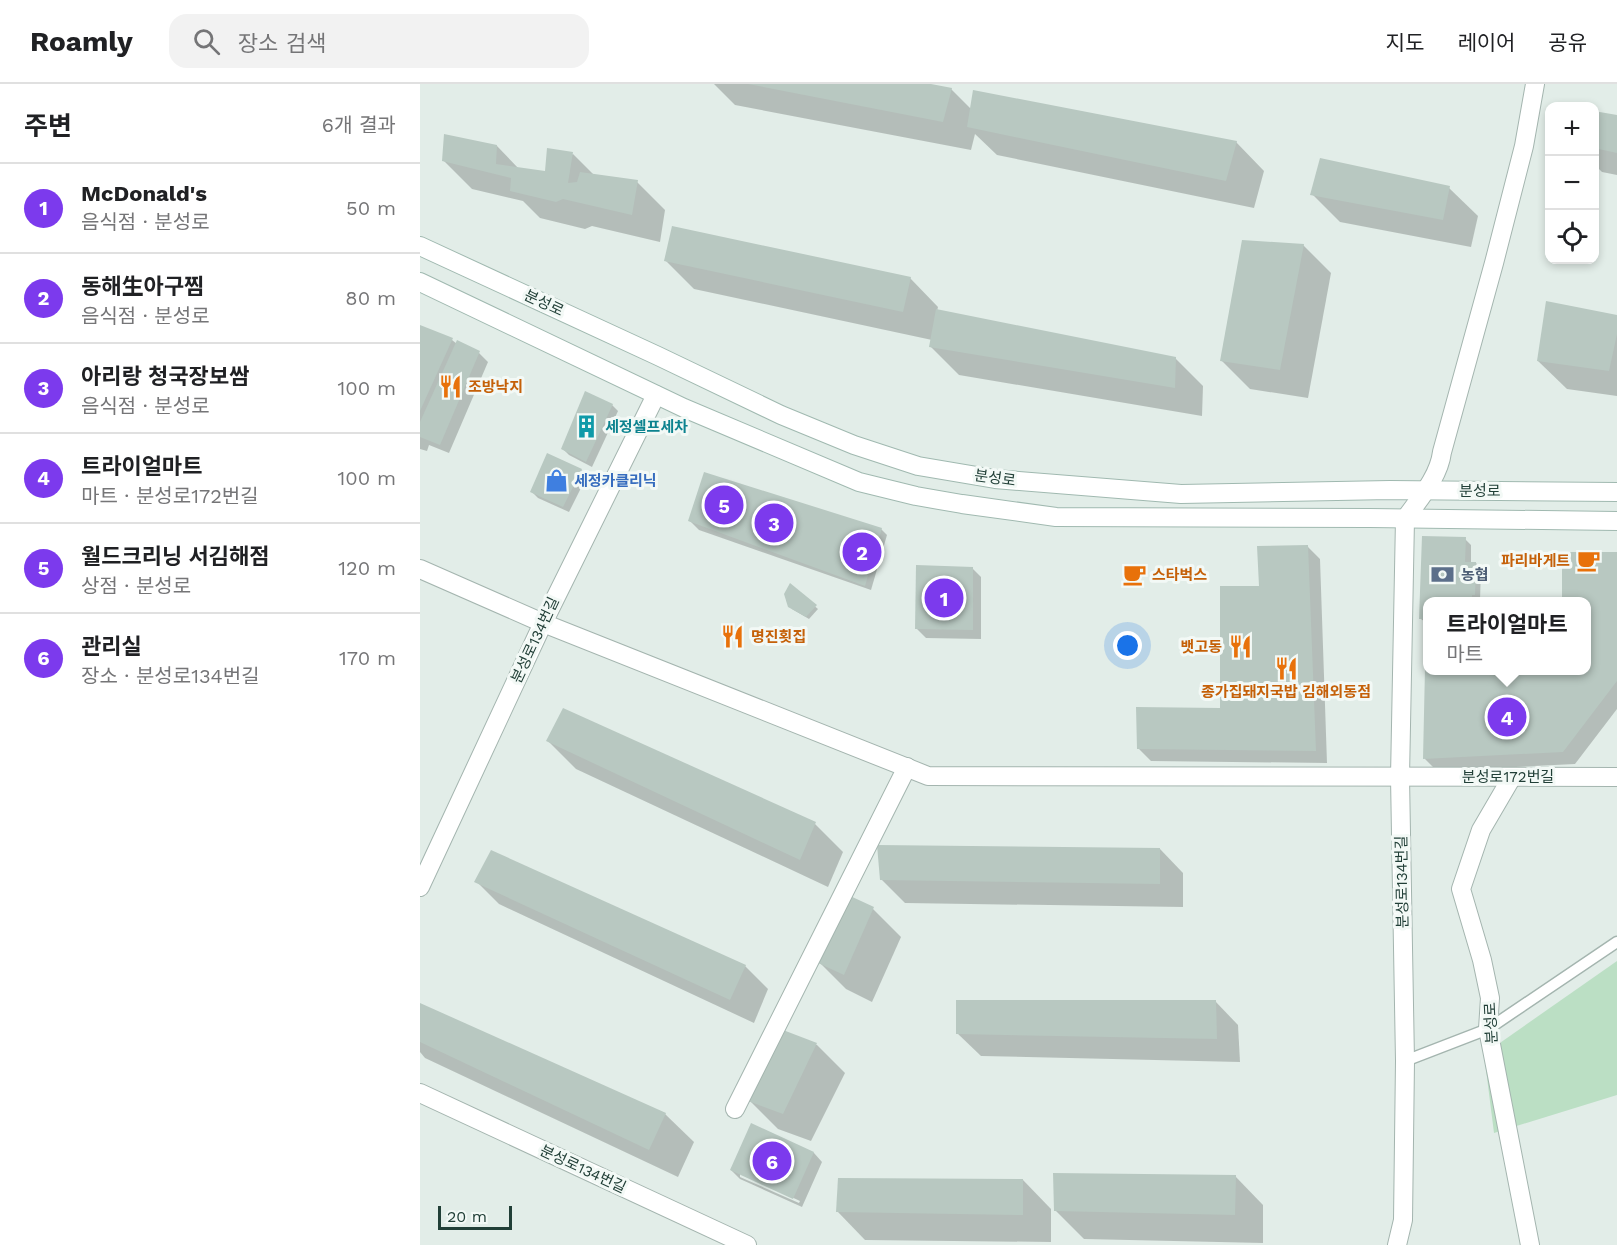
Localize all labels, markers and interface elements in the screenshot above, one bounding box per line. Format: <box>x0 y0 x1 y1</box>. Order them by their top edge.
search box <box>169 14 589 68</box>
text: Roamly <box>30 25 133 58</box>
icon: search <box>190 25 223 58</box>
text: 지도 <box>1386 30 1424 55</box>
text: 레이어 <box>1457 30 1515 55</box>
text: 공유 <box>1548 30 1587 55</box>
text: 장소 검색 <box>238 31 326 56</box>
map controls <box>1545 102 1599 264</box>
button: + <box>1545 102 1599 156</box>
text: 주변 <box>24 111 72 141</box>
text: 6개 결과 <box>322 113 396 137</box>
button: − <box>1545 156 1599 210</box>
text: McDonald's <box>81 181 207 206</box>
text: 1 <box>39 196 48 220</box>
text: 50 m <box>346 196 396 220</box>
text: 음식점 · 분성로 <box>81 210 210 234</box>
button: locate <box>1545 210 1599 264</box>
text: 동해生아구찜 <box>81 274 204 299</box>
text: 2 <box>38 286 49 310</box>
text: 80 m <box>345 286 396 310</box>
street label: 분성로 <box>521 286 567 320</box>
text: 음식점 · 분성로 <box>81 304 210 328</box>
text: 아리랑 청국장보쌈 <box>81 364 249 389</box>
restaurant icon: 조방낙지 <box>437 374 463 400</box>
text: 3 <box>38 376 49 400</box>
text: 100 m <box>337 376 396 400</box>
place label: 조방낙지 <box>468 378 523 396</box>
text: 음식점 · 분성로 <box>81 394 210 418</box>
building icon: 세정셀프세차 <box>574 414 600 440</box>
place label: 세정셀프세차 <box>605 418 688 436</box>
text: 트라이얼마트 <box>81 454 202 479</box>
text: 4 <box>37 466 50 490</box>
text: 100 m <box>337 466 396 490</box>
street label: 분성로 <box>973 466 1017 490</box>
shop icon: 세정카클리닉 <box>543 468 569 494</box>
place label: 세정카클리닉 <box>574 472 657 490</box>
pin: 5 <box>704 482 744 528</box>
street label: 분성로 <box>1459 482 1501 500</box>
text: 마트 · 분성로172번길 <box>81 484 259 508</box>
pin: 3 <box>754 500 794 546</box>
pin: 2 <box>842 530 882 574</box>
text: 월드크리닝 서김해점 <box>81 544 269 569</box>
cafe icon: 파리바게트 <box>1575 548 1601 574</box>
place label: 파리바게트 <box>1501 552 1570 570</box>
text: 5 <box>38 556 49 580</box>
text: 120 m <box>338 556 396 580</box>
cafe icon: 스타벅스 <box>1121 562 1147 588</box>
bank icon: 농협 <box>1430 562 1456 588</box>
place label: 스타벅스 <box>1152 566 1207 584</box>
place label: 농협 <box>1461 566 1489 584</box>
text: 상점 · 분성로 <box>81 574 191 598</box>
pin: 1 <box>924 576 964 620</box>
street label: 분성로134번길 <box>507 594 563 686</box>
popup <box>1423 597 1591 675</box>
text: 트라이얼마트 <box>1446 612 1568 637</box>
restaurant icon: 명진횟집 <box>720 624 746 650</box>
place label: 명진횟집 <box>751 628 806 646</box>
your location <box>1113 631 1142 660</box>
text: 관리실 <box>81 634 142 659</box>
restaurant icon: 뱃고동 <box>1227 634 1253 660</box>
place label: 뱃고동 <box>1181 638 1222 656</box>
text: 마트 <box>1446 642 1483 666</box>
text: 6 <box>37 646 50 670</box>
text: 170 m <box>339 646 396 670</box>
restaurant icon: 종가집돼지국밥 김해외동점 <box>1273 655 1299 681</box>
text: 장소 · 분성로134번길 <box>81 664 260 688</box>
place label: 종가집돼지국밥 김해외동점 <box>1201 683 1371 701</box>
pin: 4 <box>1488 694 1526 740</box>
street label: 분성로172번길 <box>1462 768 1554 786</box>
street label: 분성로134번길 <box>1392 835 1412 929</box>
street label: 분성로 <box>1481 1002 1501 1044</box>
pin: 6 <box>752 1138 792 1184</box>
street label: 분성로134번길 <box>537 1141 629 1197</box>
scale bar <box>438 1203 512 1230</box>
text: 20 m <box>447 1207 487 1226</box>

